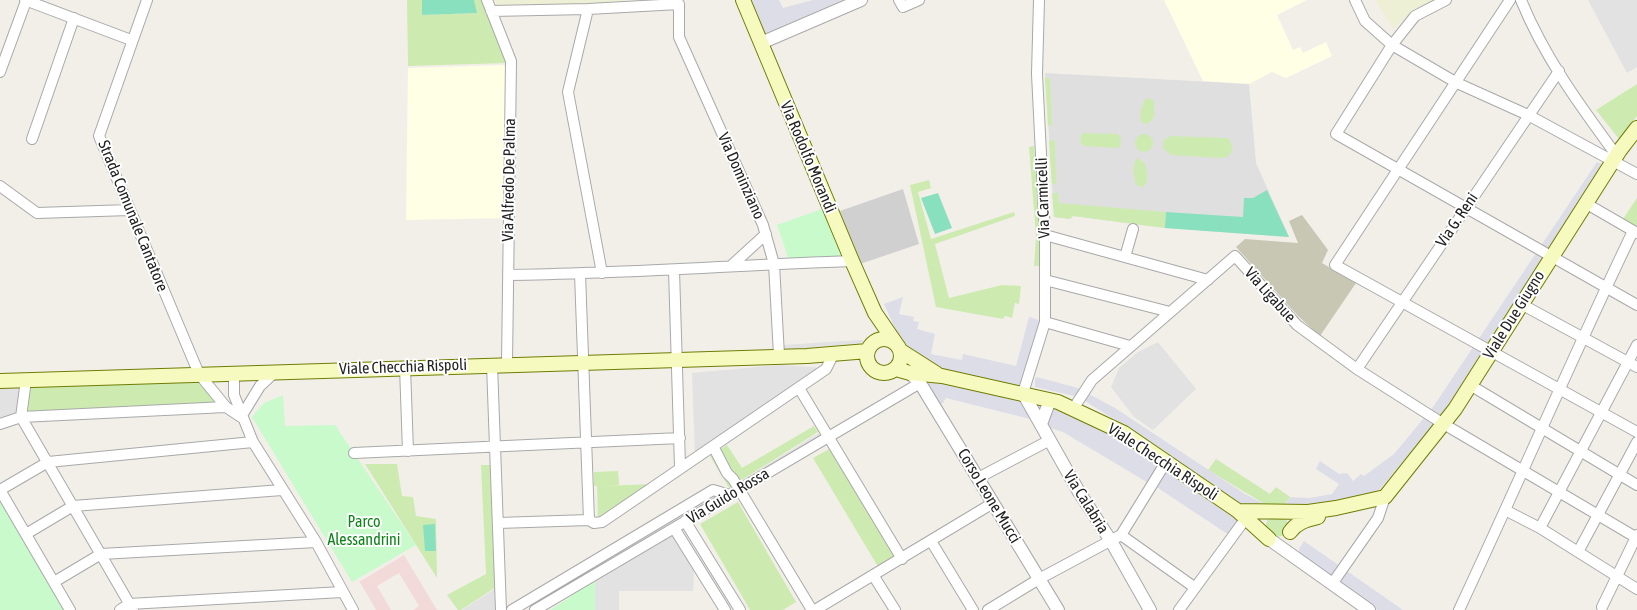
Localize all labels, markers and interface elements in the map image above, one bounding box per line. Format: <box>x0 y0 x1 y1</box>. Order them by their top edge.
street label: Via Rodolfo Morandi <box>776 98 840 216</box>
street label: Via Alfredo De Palma <box>498 118 520 242</box>
street label: Via Dominziano <box>713 130 769 222</box>
street label: Strada Comunale Cantatore <box>94 138 172 294</box>
street label: Via Carmicelli <box>1032 157 1054 239</box>
street label: Via G. Reni <box>1432 189 1482 251</box>
street label: Via Ligabue <box>1240 263 1300 327</box>
street label: Viale Due Giugno <box>1479 267 1549 363</box>
street label: Viale Checchia Rispoli <box>339 355 467 379</box>
street label: Viale Checchia Rispoli <box>1104 419 1222 505</box>
street label: Corso Leone Mucci <box>953 445 1025 547</box>
street label: Via Guido Rossa <box>683 464 773 528</box>
street label: Via Calabria <box>1059 467 1113 537</box>
park label: Parco Alessandrini <box>327 512 401 550</box>

